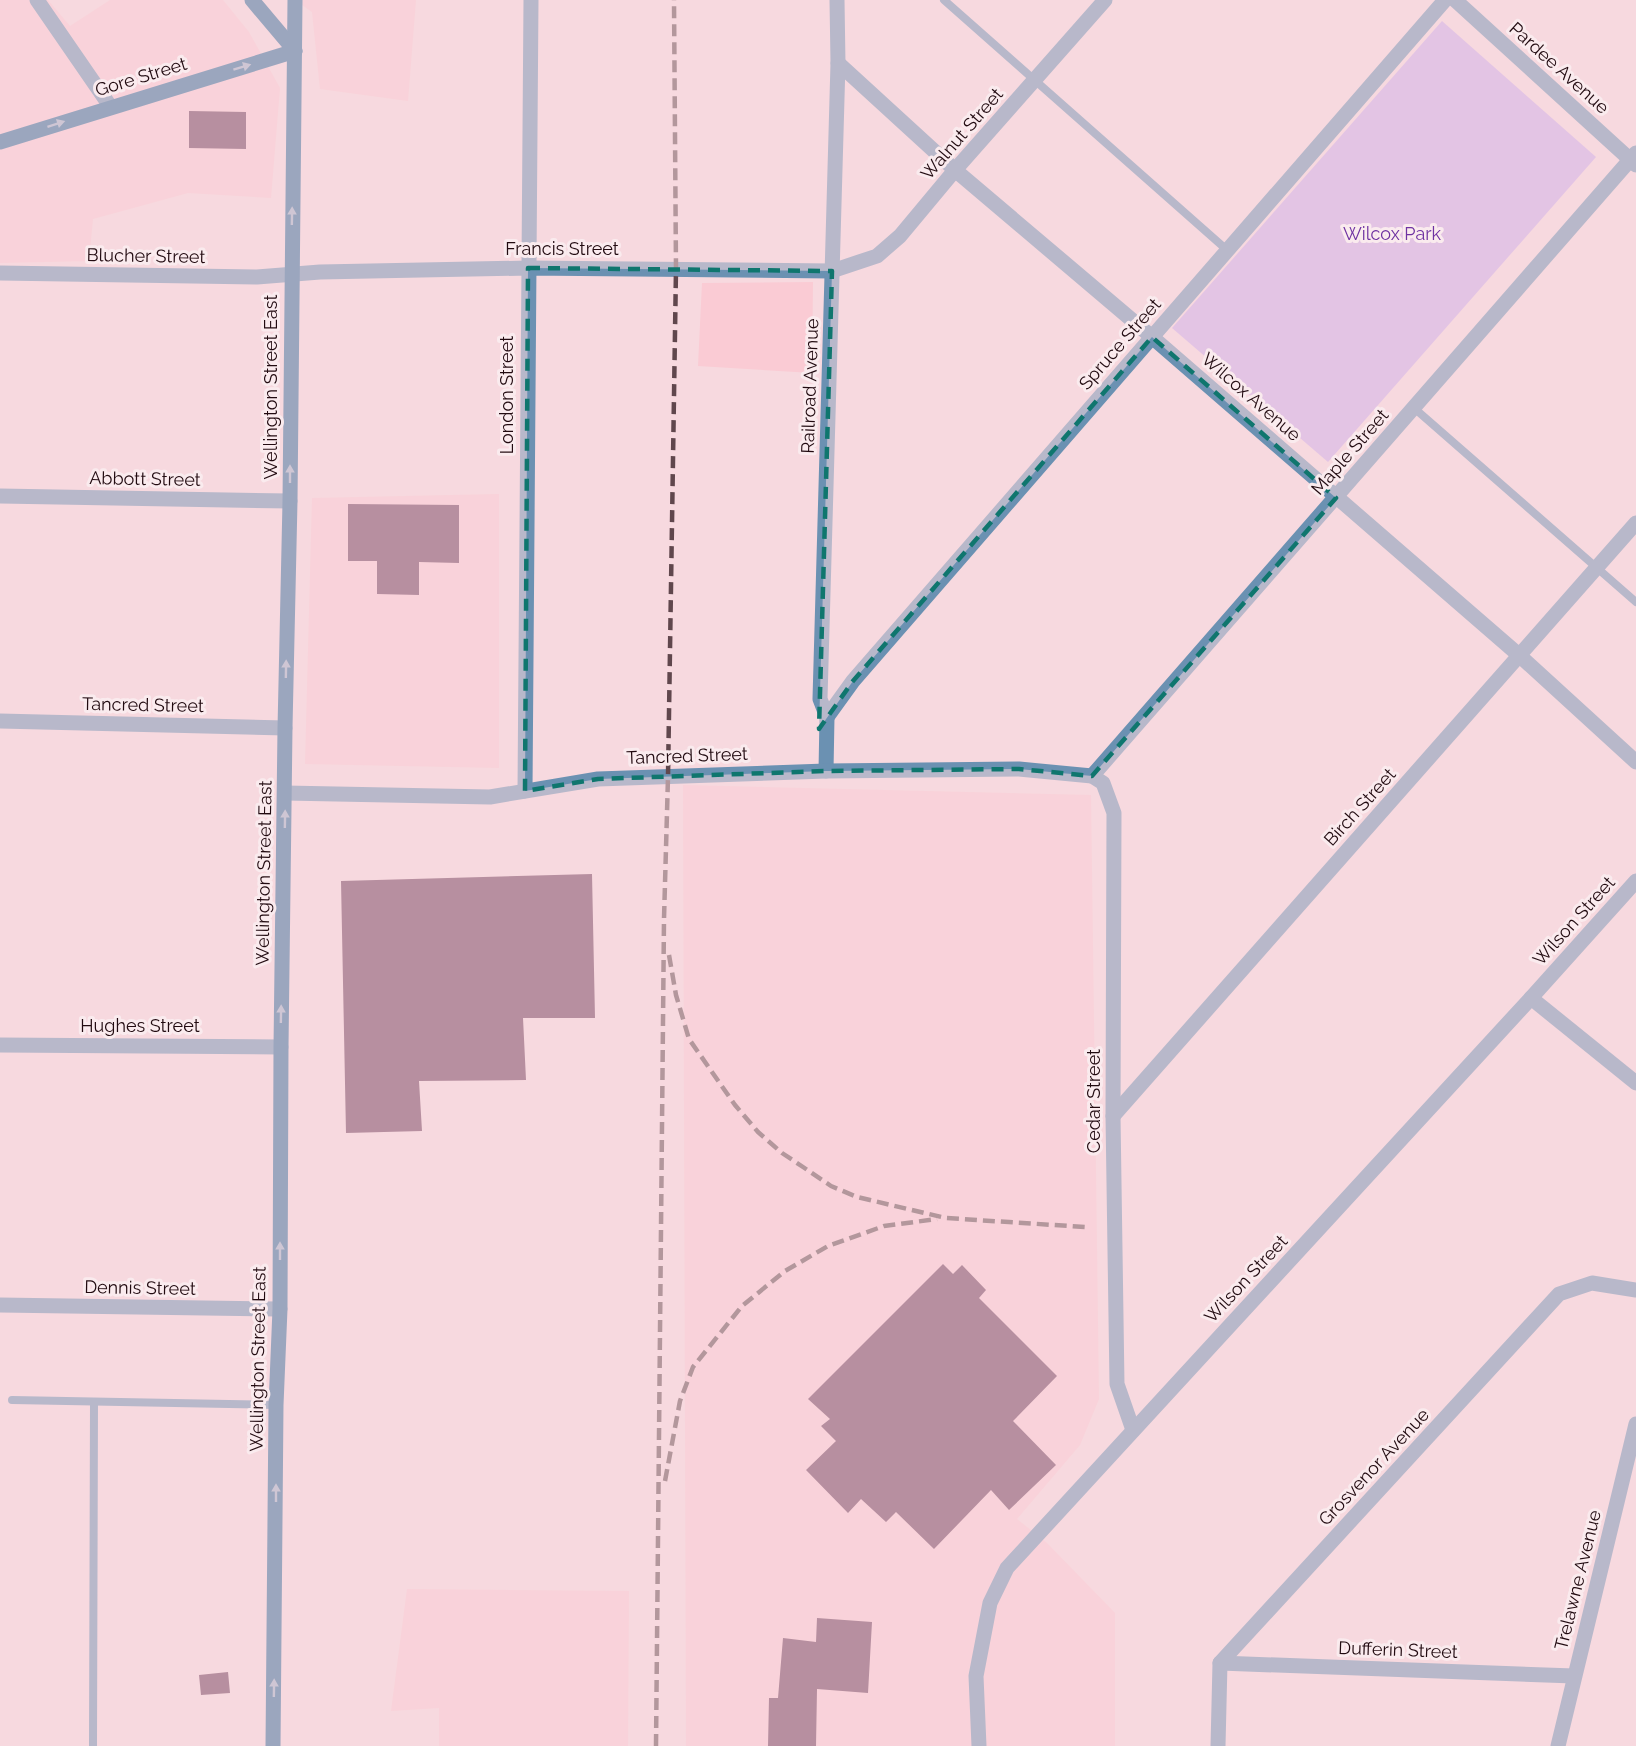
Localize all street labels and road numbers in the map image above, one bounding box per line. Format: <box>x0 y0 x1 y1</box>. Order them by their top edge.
street label: Pardee Avenue <box>1505 18 1614 118</box>
street label: Gore Street <box>93 53 189 100</box>
street label: Walnut Street <box>916 84 1007 184</box>
street label: Francis Street <box>505 238 619 259</box>
street label: Blucher Street <box>86 244 206 267</box>
street label: Wellington Street East <box>260 294 281 480</box>
street label: Spruce Street <box>1074 294 1165 394</box>
street label: Railroad Avenue <box>797 318 822 454</box>
street label: London Street <box>496 336 517 454</box>
street label: Wilcox Avenue <box>1198 348 1305 446</box>
street label: Maple Street <box>1307 405 1393 499</box>
street label: Abbott Street <box>89 467 201 490</box>
street label: Tancred Street <box>82 693 204 716</box>
street label: Tancred Street <box>626 743 748 768</box>
street label: Birch Street <box>1319 764 1400 850</box>
street label: Wellington Street East <box>251 780 276 966</box>
street label: Wilson Street <box>1528 872 1619 969</box>
street label: Hughes Street <box>80 1015 200 1036</box>
street label: Cedar Street <box>1083 1049 1104 1153</box>
street label: Wilson Street <box>1200 1231 1292 1327</box>
street label: Wellington Street East <box>245 1266 270 1452</box>
street label: Dennis Street <box>84 1276 196 1299</box>
street label: Grosvenor Avenue <box>1314 1404 1434 1529</box>
street label: Trelawne Avenue <box>1550 1507 1605 1652</box>
street label: Dufferin Street <box>1338 1637 1458 1662</box>

